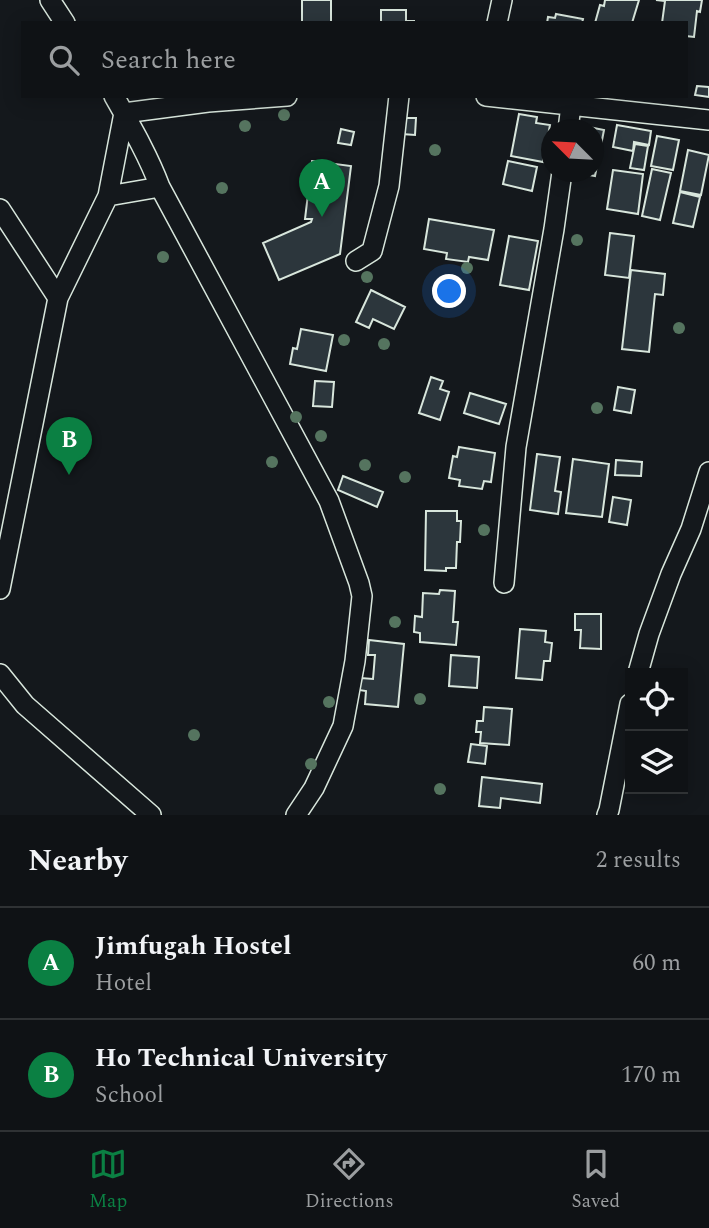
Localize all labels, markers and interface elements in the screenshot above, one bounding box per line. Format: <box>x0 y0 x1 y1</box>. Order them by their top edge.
search box <box>21 21 688 98</box>
text: Search here <box>101 40 236 80</box>
icon: search <box>45 41 83 79</box>
north arrow <box>541 119 604 182</box>
pin: A <box>299 159 345 217</box>
your location <box>432 274 466 308</box>
pin: B <box>46 417 92 475</box>
map controls <box>625 668 688 794</box>
button: locate <box>625 668 688 731</box>
button: layers <box>625 731 688 794</box>
text: Nearby <box>28 838 127 884</box>
text: 2 results <box>596 843 681 878</box>
text: Jimfugah Hostel <box>95 926 291 966</box>
text: A <box>42 946 60 981</box>
text: 60 m <box>632 946 681 981</box>
text: Hotel <box>95 966 152 1001</box>
text: Ho Technical University <box>95 1038 387 1078</box>
text: B <box>43 1058 59 1093</box>
text: 170 m <box>621 1058 681 1093</box>
text: School <box>95 1078 164 1113</box>
tab: Map <box>89 1145 127 1216</box>
tab: Directions <box>305 1145 394 1216</box>
tab: Saved <box>571 1145 620 1216</box>

